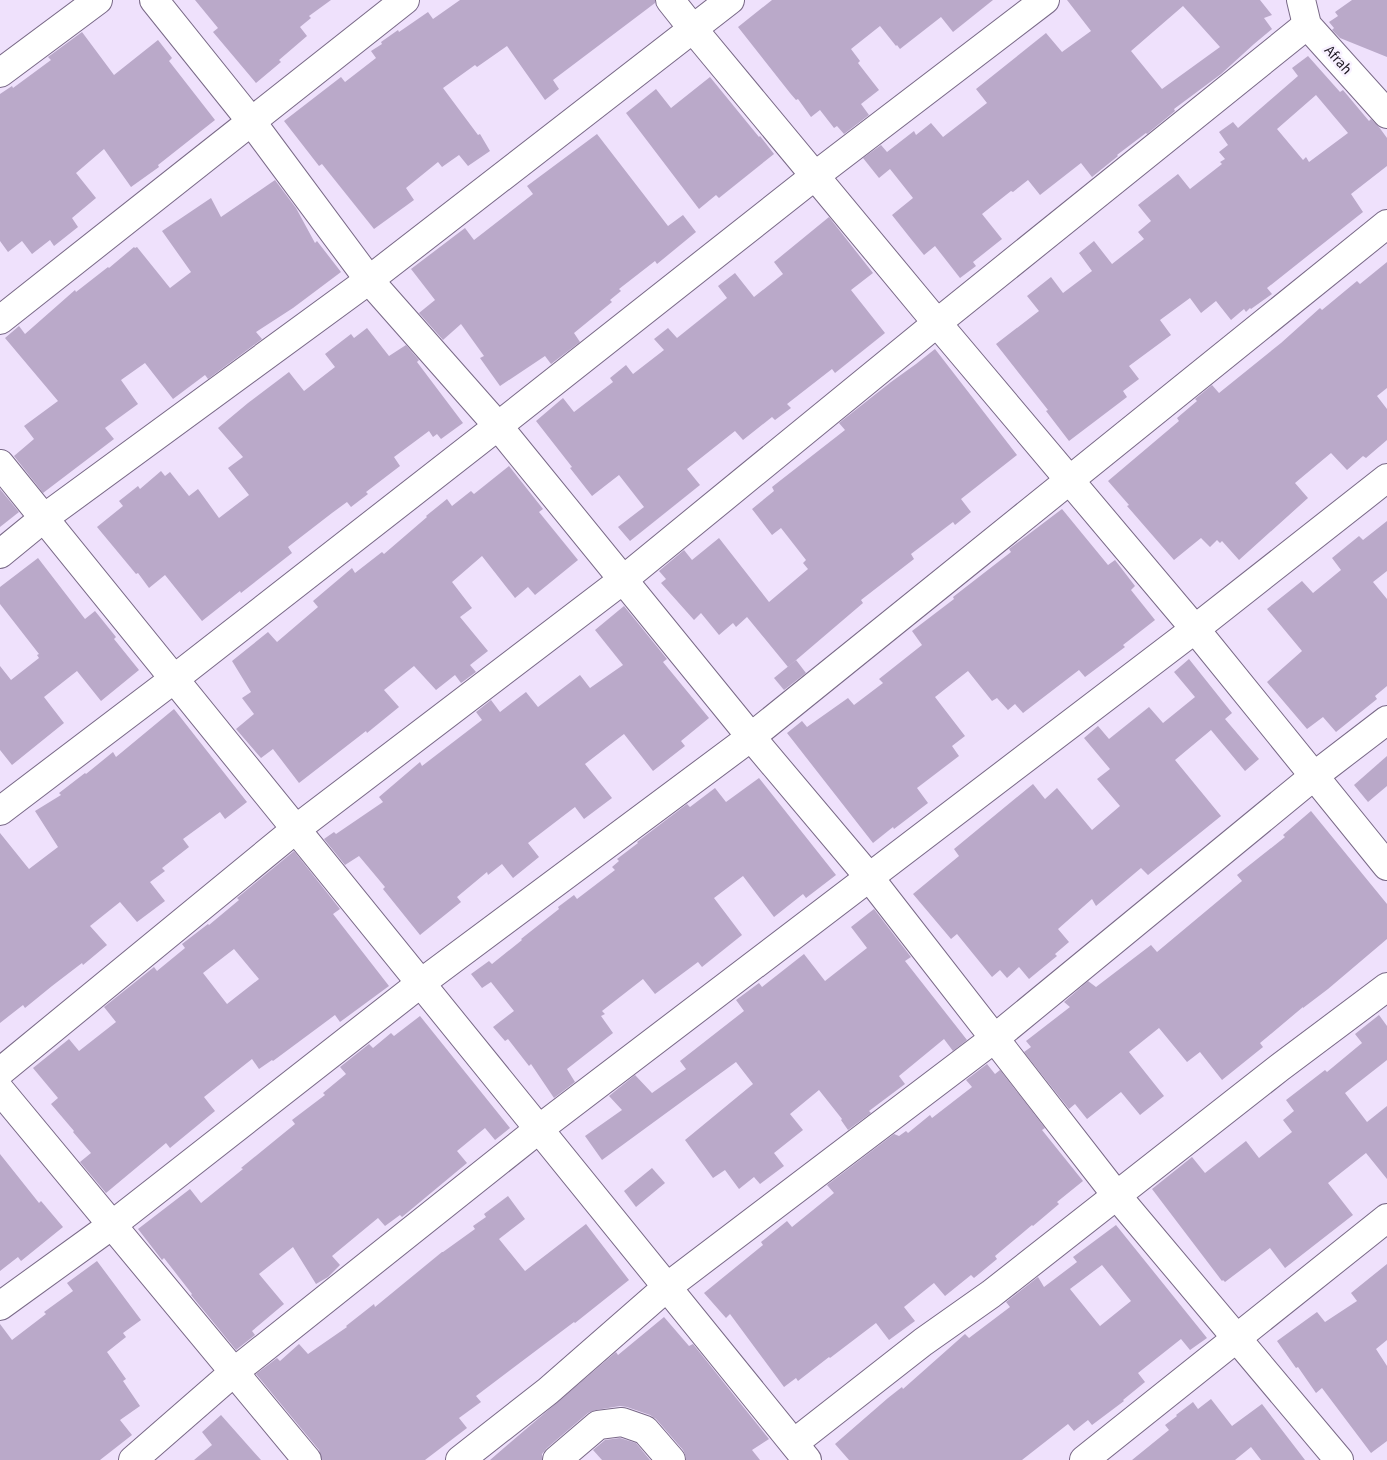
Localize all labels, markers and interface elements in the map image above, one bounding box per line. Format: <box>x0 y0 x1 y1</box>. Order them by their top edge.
street label: Afrah <box>1319 41 1357 79</box>

